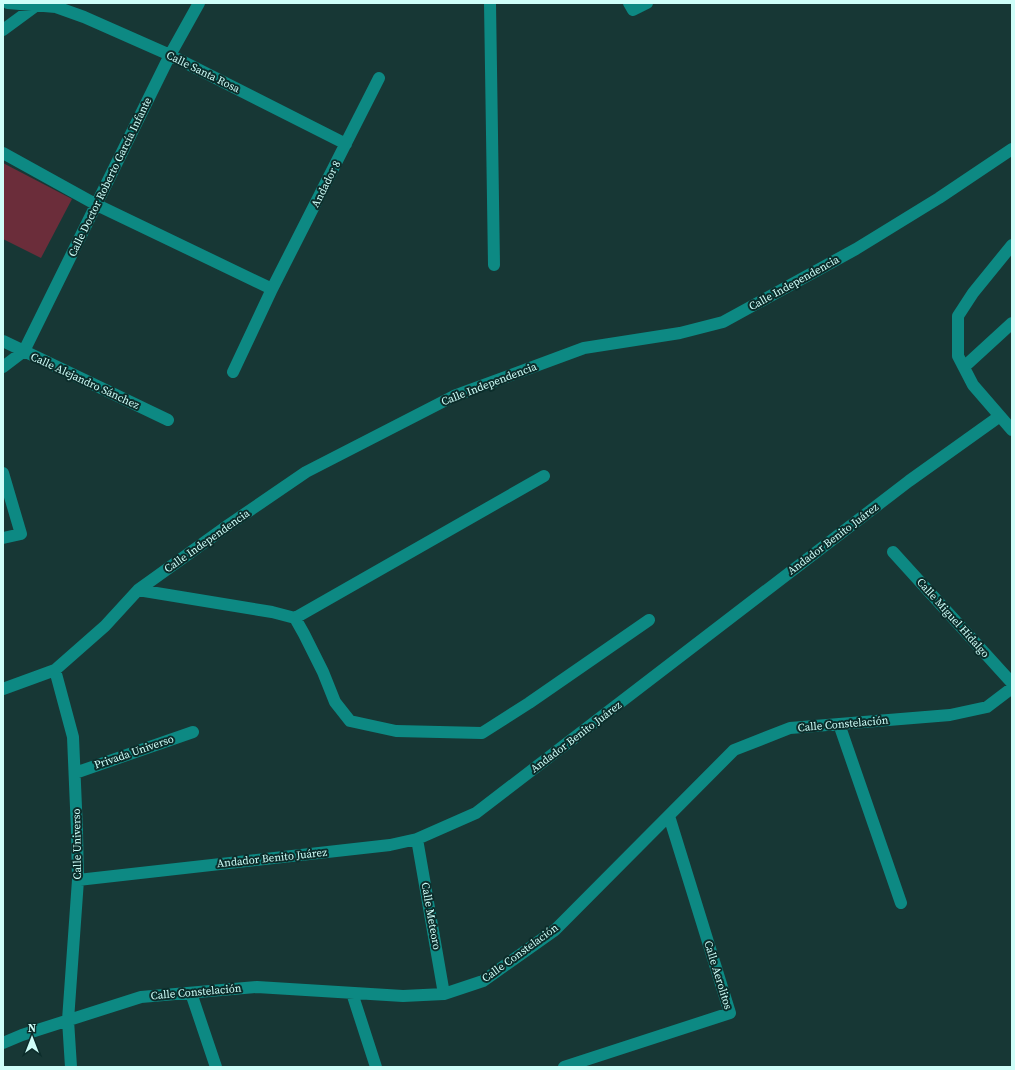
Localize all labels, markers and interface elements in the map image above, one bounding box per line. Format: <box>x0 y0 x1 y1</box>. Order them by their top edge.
street label: Calle Santa Rosa <box>164 48 243 97</box>
street label: Calle Doctor Roberto García Infante <box>65 94 155 259</box>
street label: Andador 8 <box>308 158 344 210</box>
street label: Calle Independencia <box>746 252 842 314</box>
street label: Calle Alejandro Sánchez <box>28 349 142 413</box>
street label: Calle Independencia <box>439 359 539 409</box>
street label: Andador Benito Juárez <box>784 500 882 578</box>
street label: Calle Independencia <box>161 506 253 576</box>
street label: Calle Miguel Hidalgo <box>913 575 993 661</box>
street label: Andador Benito Juárez <box>527 698 625 776</box>
street label: Calle Constelación <box>797 713 889 735</box>
street label: Privada Universo <box>92 731 176 773</box>
street label: Calle Universo <box>69 808 85 880</box>
street label: Andador Benito Juárez <box>216 845 328 871</box>
street label: Calle Meteoro <box>418 881 444 951</box>
street label: Calle Constelación <box>479 920 561 986</box>
street label: Calle Aerolitos <box>700 939 736 1012</box>
street label: Calle Constelación <box>150 981 242 1003</box>
north arrow <box>12 1018 52 1058</box>
text: N <box>28 1021 36 1036</box>

